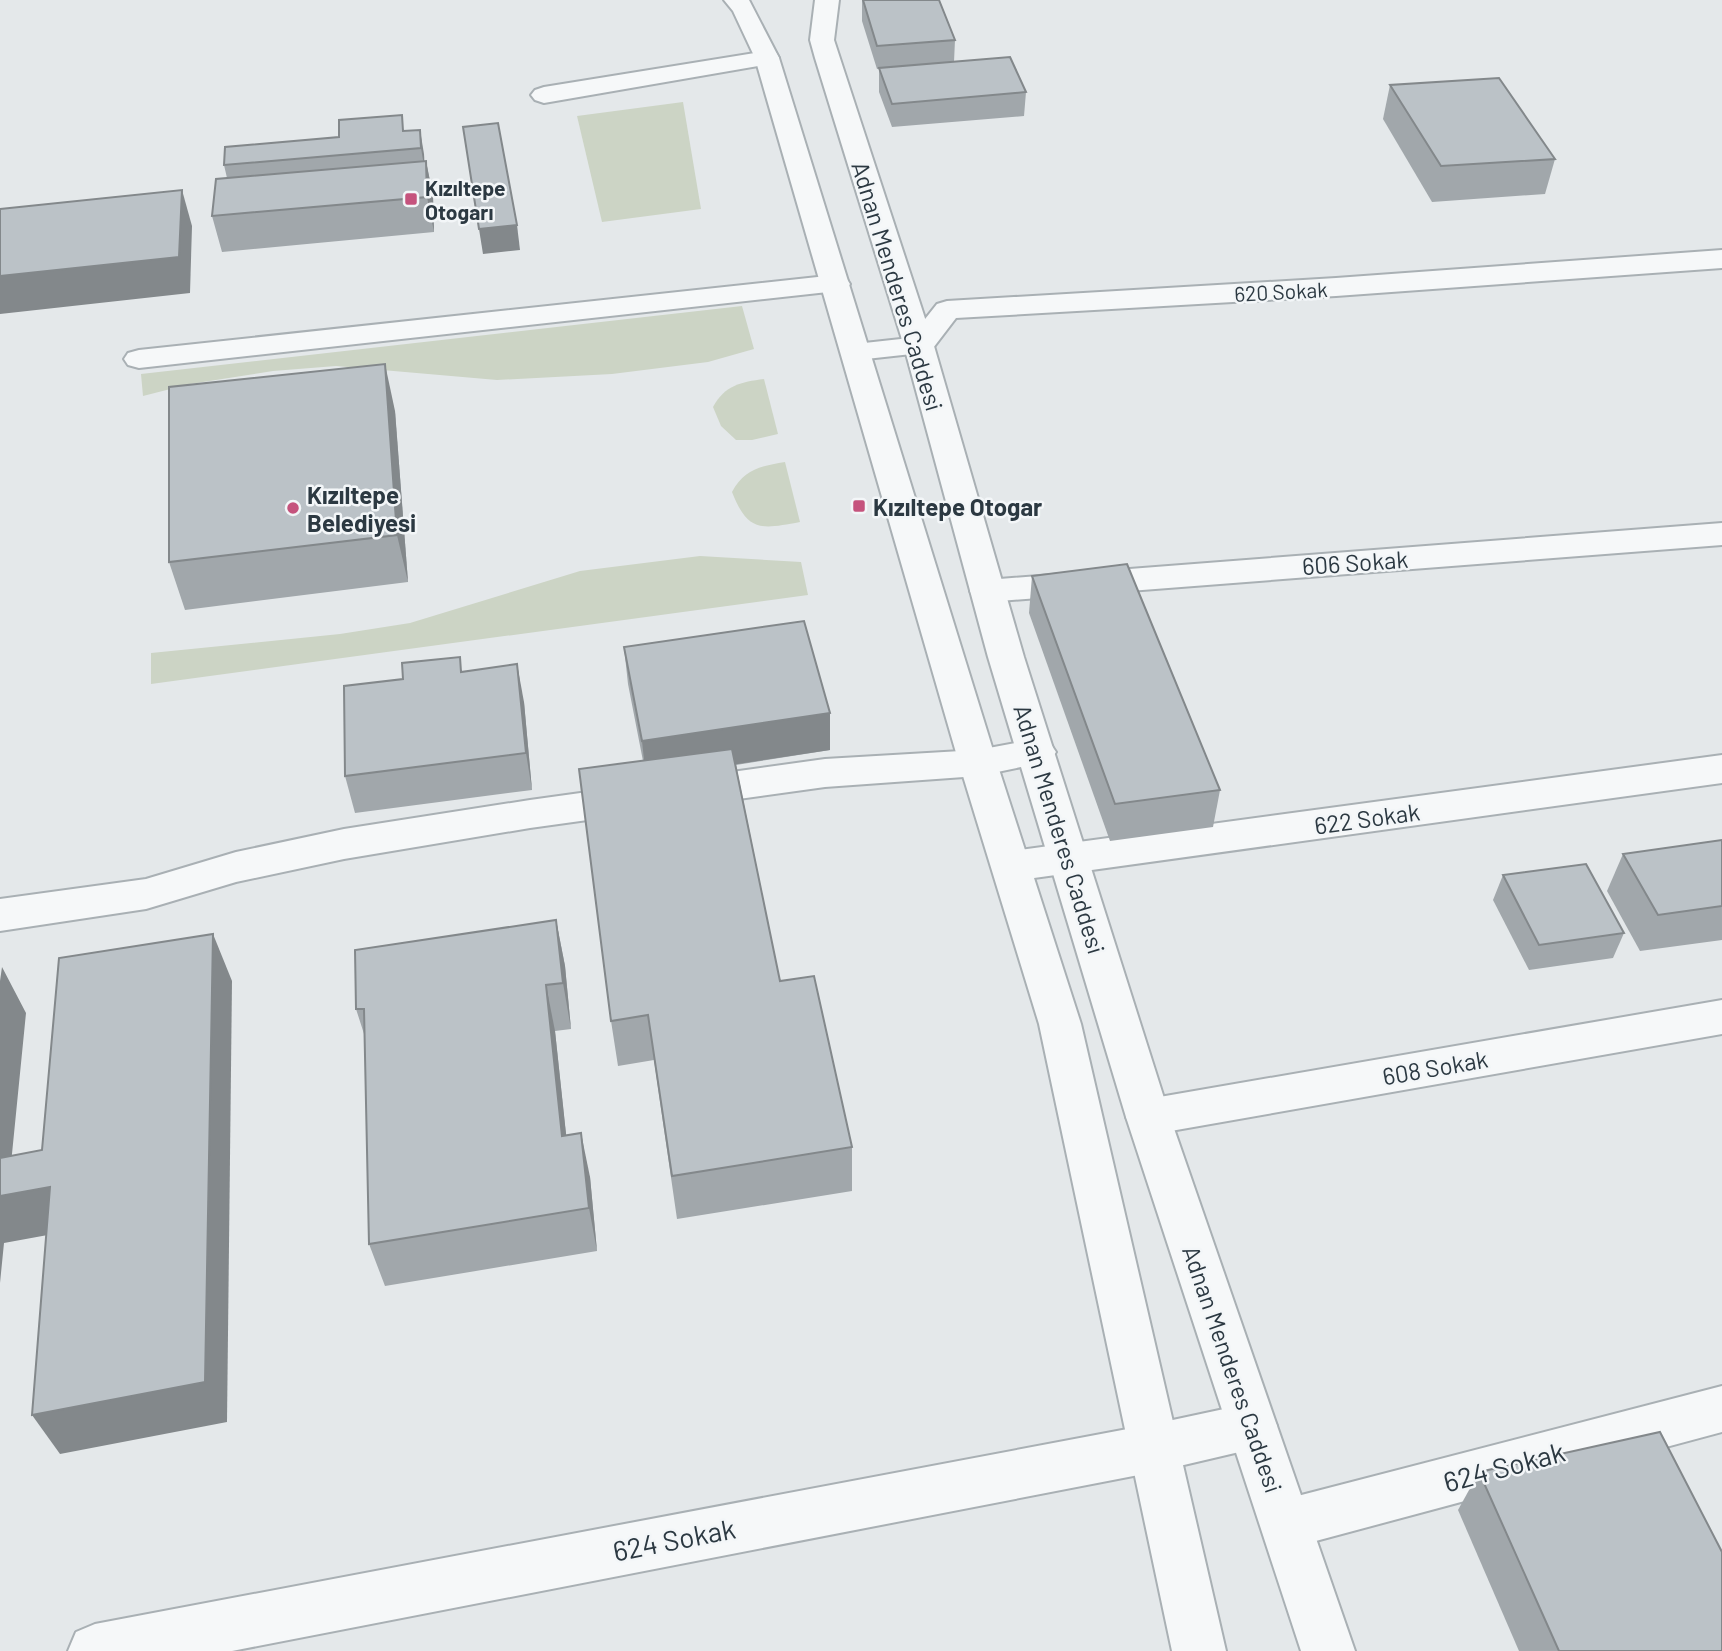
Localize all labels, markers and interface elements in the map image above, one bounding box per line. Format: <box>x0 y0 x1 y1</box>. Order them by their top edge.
street label: Adnan Menderes Caddesi <box>846 158 950 414</box>
place label: Kızıltepe Otogarı <box>425 175 506 224</box>
marker: Kızıltepe Otogarı <box>403 191 419 207</box>
street label: 620 Sokak <box>1234 276 1328 306</box>
place label: Kızıltepe Belediyesi <box>307 480 416 537</box>
place label: Kızıltepe Otogar <box>873 492 1042 521</box>
marker: Kızıltepe Otogar <box>851 498 867 514</box>
marker: Kızıltepe Belediyesi <box>285 500 301 516</box>
street label: 606 Sokak <box>1301 544 1409 580</box>
street label: Adnan Menderes Caddesi <box>1008 701 1112 957</box>
street label: 622 Sokak <box>1312 796 1422 840</box>
street label: 608 Sokak <box>1380 1043 1490 1091</box>
street label: Adnan Menderes Caddesi <box>1177 1242 1289 1496</box>
street label: 624 Sokak <box>1440 1434 1568 1498</box>
street label: 624 Sokak <box>610 1510 738 1568</box>

